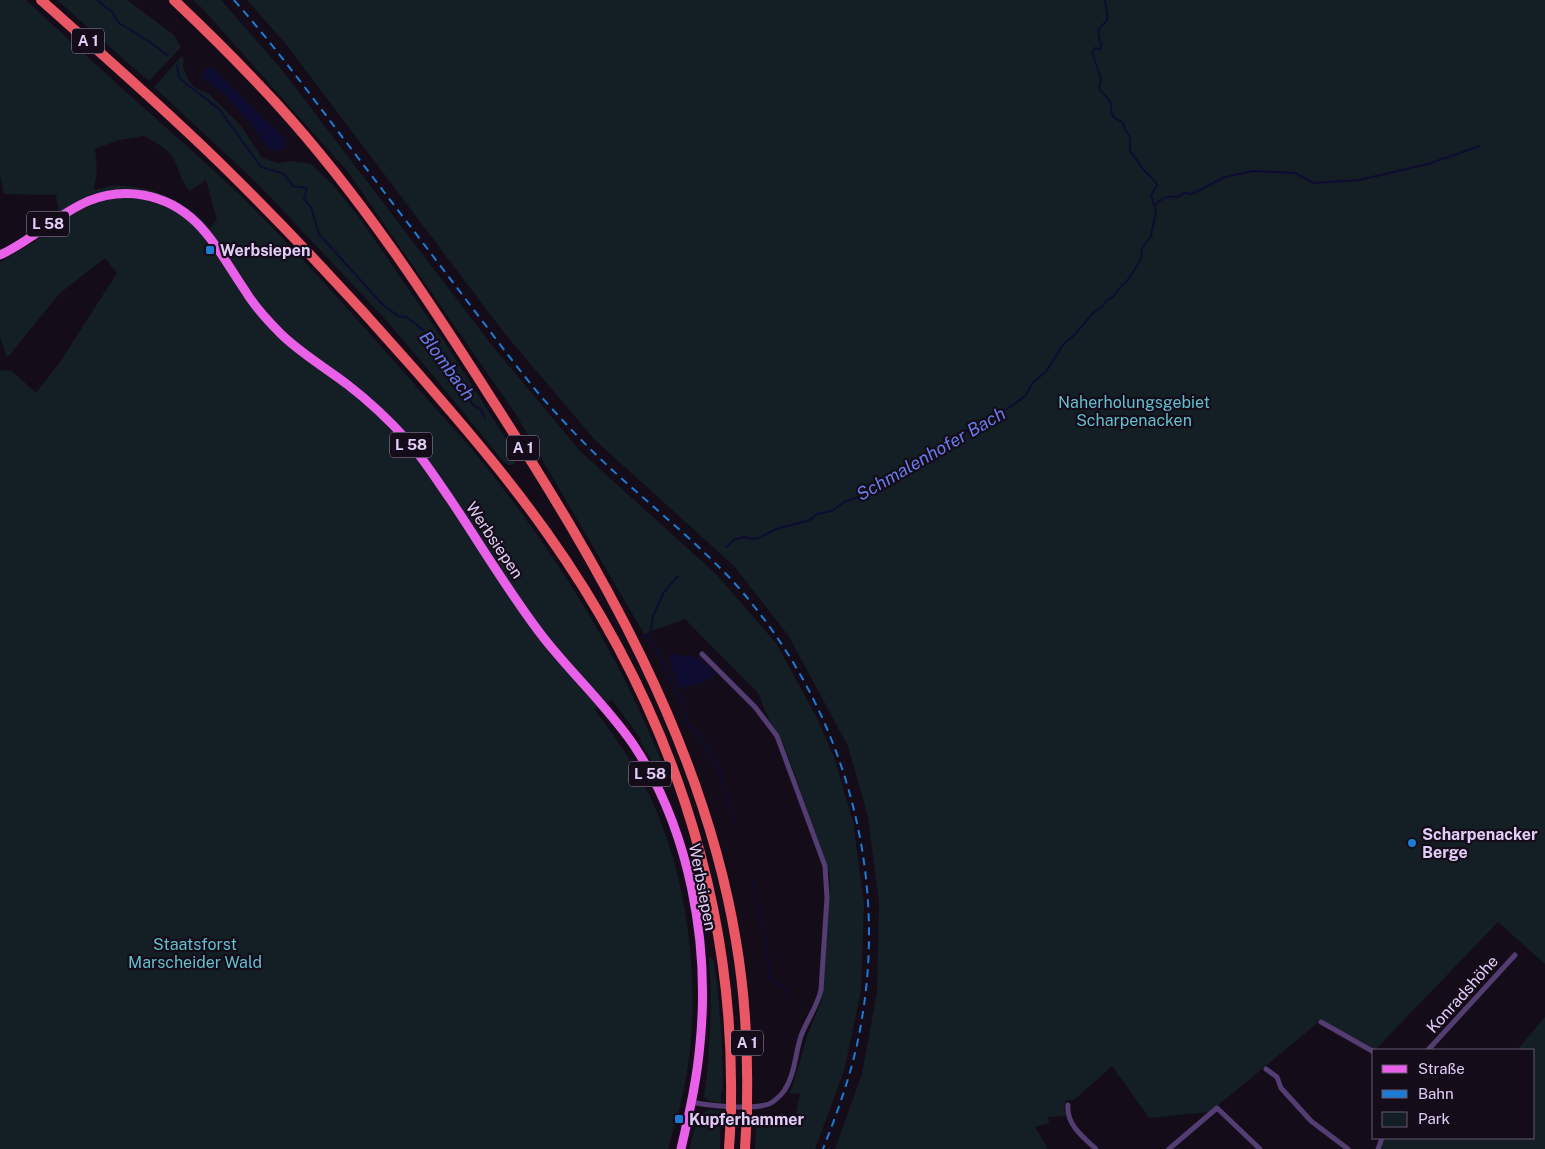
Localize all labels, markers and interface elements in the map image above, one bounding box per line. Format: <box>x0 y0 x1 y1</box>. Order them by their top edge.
road number: A 1 <box>72 28 104 54</box>
road number: L 58 <box>27 212 69 236</box>
place label: Werbsiepen <box>220 241 310 260</box>
marker: Werbsiepen <box>204 244 216 256</box>
water label: Blombach <box>415 327 480 404</box>
park label: Naherholungsgebiet Scharpenacken <box>1058 393 1210 430</box>
water label: Schmalenhofer Bach <box>853 402 1009 505</box>
road number: L 58 <box>390 432 432 458</box>
road number: A 1 <box>507 436 539 460</box>
street label: Werbsiepen <box>462 498 527 582</box>
road number: L 58 <box>629 762 671 786</box>
place label: Scharpenacker Berge <box>1422 825 1538 862</box>
marker: Scharpenacker Berge <box>1406 837 1418 849</box>
street label: Werbsiepen <box>685 842 720 932</box>
park label: Staatsforst Marscheider Wald <box>128 935 262 972</box>
street label: Konradshöhe <box>1423 952 1502 1037</box>
road number: A 1 <box>731 1030 763 1056</box>
legend <box>1372 1049 1535 1139</box>
text: Straße <box>1418 1060 1465 1077</box>
text: Bahn <box>1418 1085 1454 1102</box>
place label: Kupferhammer <box>689 1110 804 1129</box>
text: Park <box>1418 1110 1450 1127</box>
marker: Kupferhammer <box>673 1113 685 1125</box>

